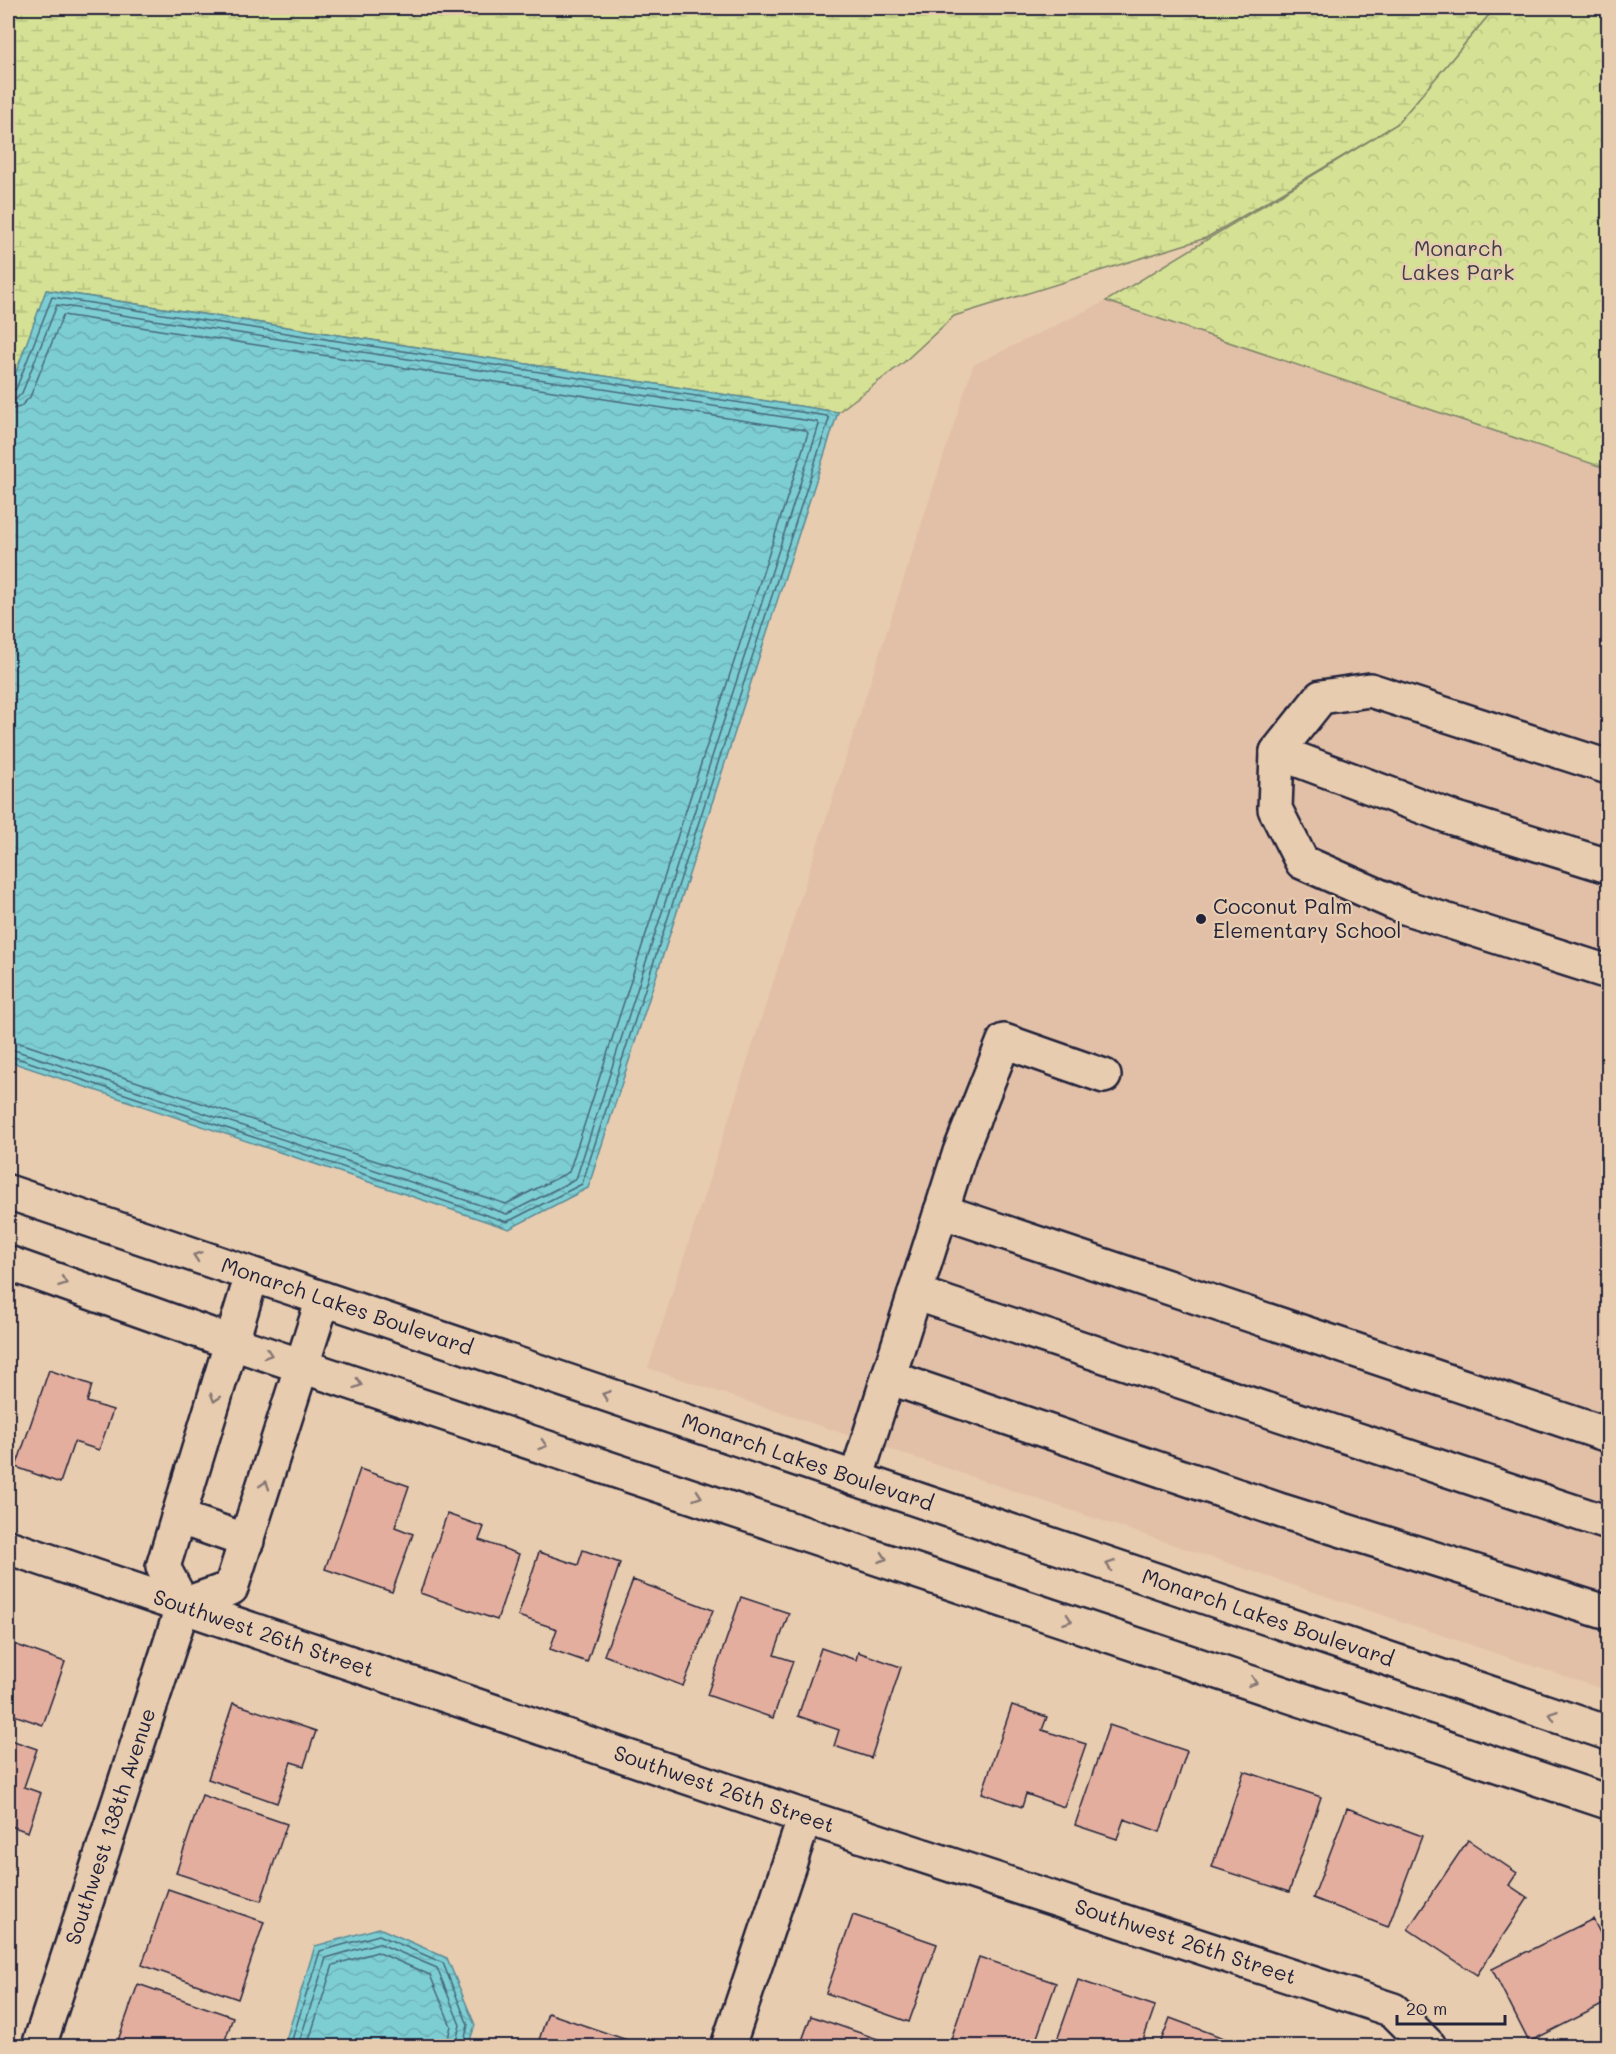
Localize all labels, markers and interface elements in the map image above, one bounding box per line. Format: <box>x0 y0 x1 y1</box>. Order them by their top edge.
park label: Monarch Lakes Park <box>1402 234 1514 285</box>
place label: Coconut Palm Elementary School <box>1213 892 1401 943</box>
marker: Coconut Palm Elementary School <box>1194 912 1208 926</box>
street label: Monarch Lakes Boulevard <box>218 1250 477 1360</box>
one-way arrow <box>192 1251 203 1264</box>
one-way arrow <box>57 1275 68 1288</box>
one-way arrow <box>262 1347 273 1359</box>
one-way arrow <box>352 1376 363 1389</box>
one-way arrow <box>601 1390 612 1402</box>
one-way arrow <box>210 1392 223 1403</box>
street label: Monarch Lakes Boulevard <box>679 1406 937 1516</box>
one-way arrow <box>537 1438 548 1450</box>
one-way arrow <box>258 1480 270 1491</box>
one-way arrow <box>692 1489 703 1502</box>
one-way arrow <box>877 1551 888 1564</box>
one-way arrow <box>1105 1560 1116 1572</box>
street label: Monarch Lakes Boulevard <box>1139 1562 1398 1672</box>
street label: Southwest 26th Street <box>150 1582 378 1682</box>
one-way arrow <box>1062 1613 1073 1626</box>
one-way arrow <box>1247 1675 1258 1688</box>
street label: Southwest 138th Avenue <box>58 1704 160 1948</box>
one-way arrow <box>1548 1709 1559 1722</box>
street label: Southwest 26th Street <box>611 1738 838 1838</box>
street label: Southwest 26th Street <box>1072 1892 1300 1989</box>
scale bar <box>1397 1988 1505 2026</box>
text: 20 m <box>1406 1996 1447 2020</box>

